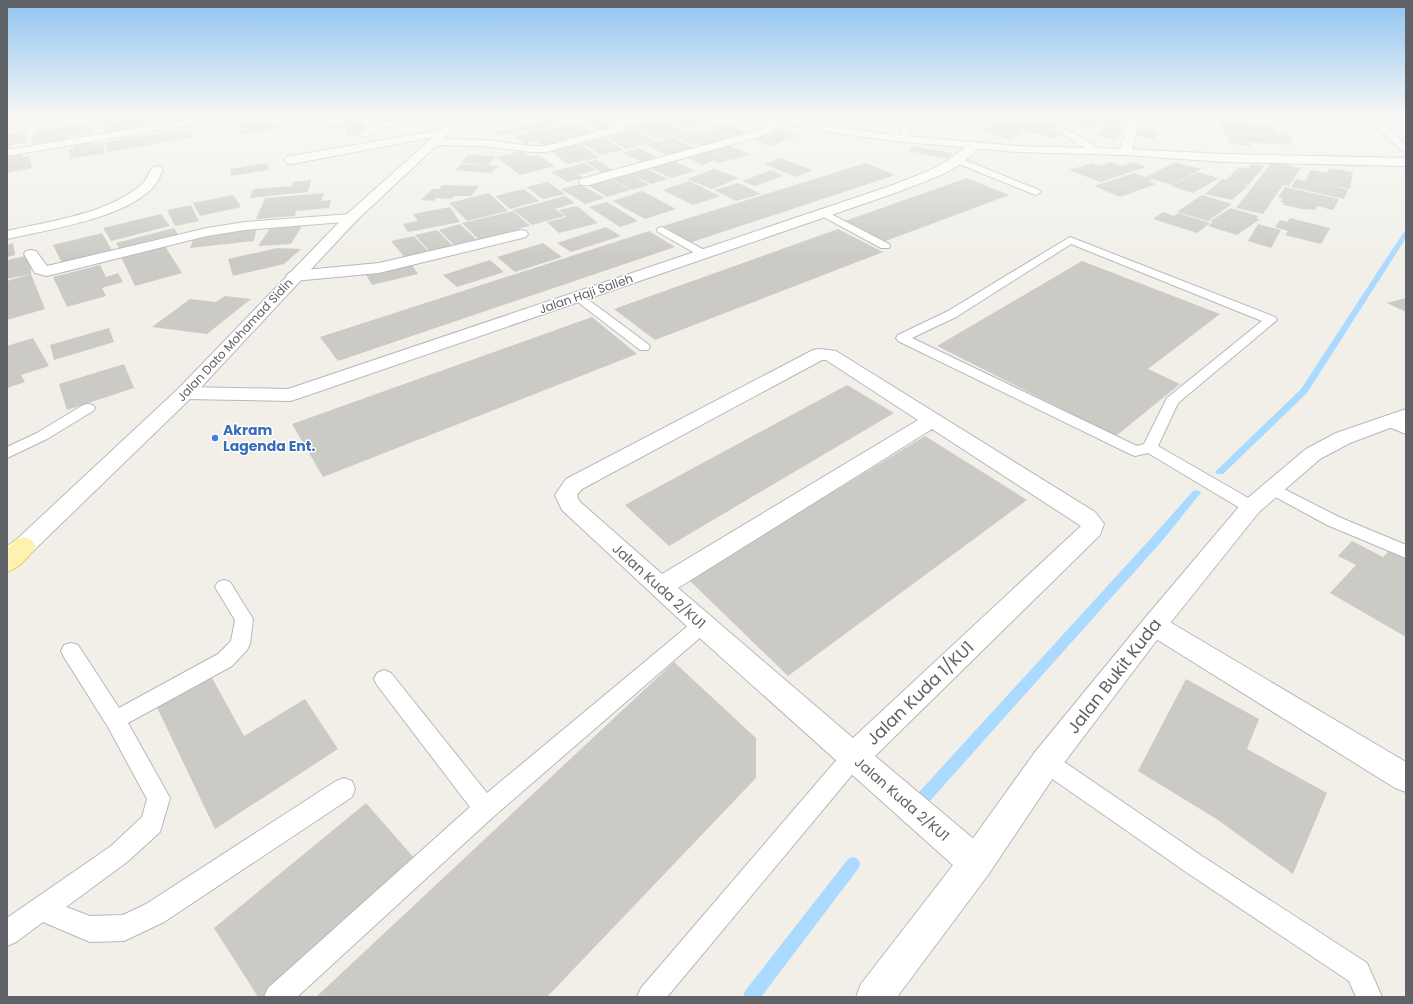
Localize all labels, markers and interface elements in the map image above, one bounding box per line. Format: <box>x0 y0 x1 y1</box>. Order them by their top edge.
street label: Jalan Haji Salleh <box>537 270 635 318</box>
street label: Jalan Dato Mohamad Sidin <box>173 274 296 405</box>
place label: Akram Lagenda Ent. <box>223 420 315 456</box>
marker: Akram Lagenda Ent. <box>210 433 220 443</box>
street label: Jalan Kuda 2/KU1 <box>608 539 710 633</box>
street label: Jalan Bukit Kuda <box>1061 613 1167 739</box>
street label: Jalan Kuda 1/KU1 <box>861 635 979 751</box>
street label: Jalan Kuda 2/KU1 <box>850 752 954 846</box>

